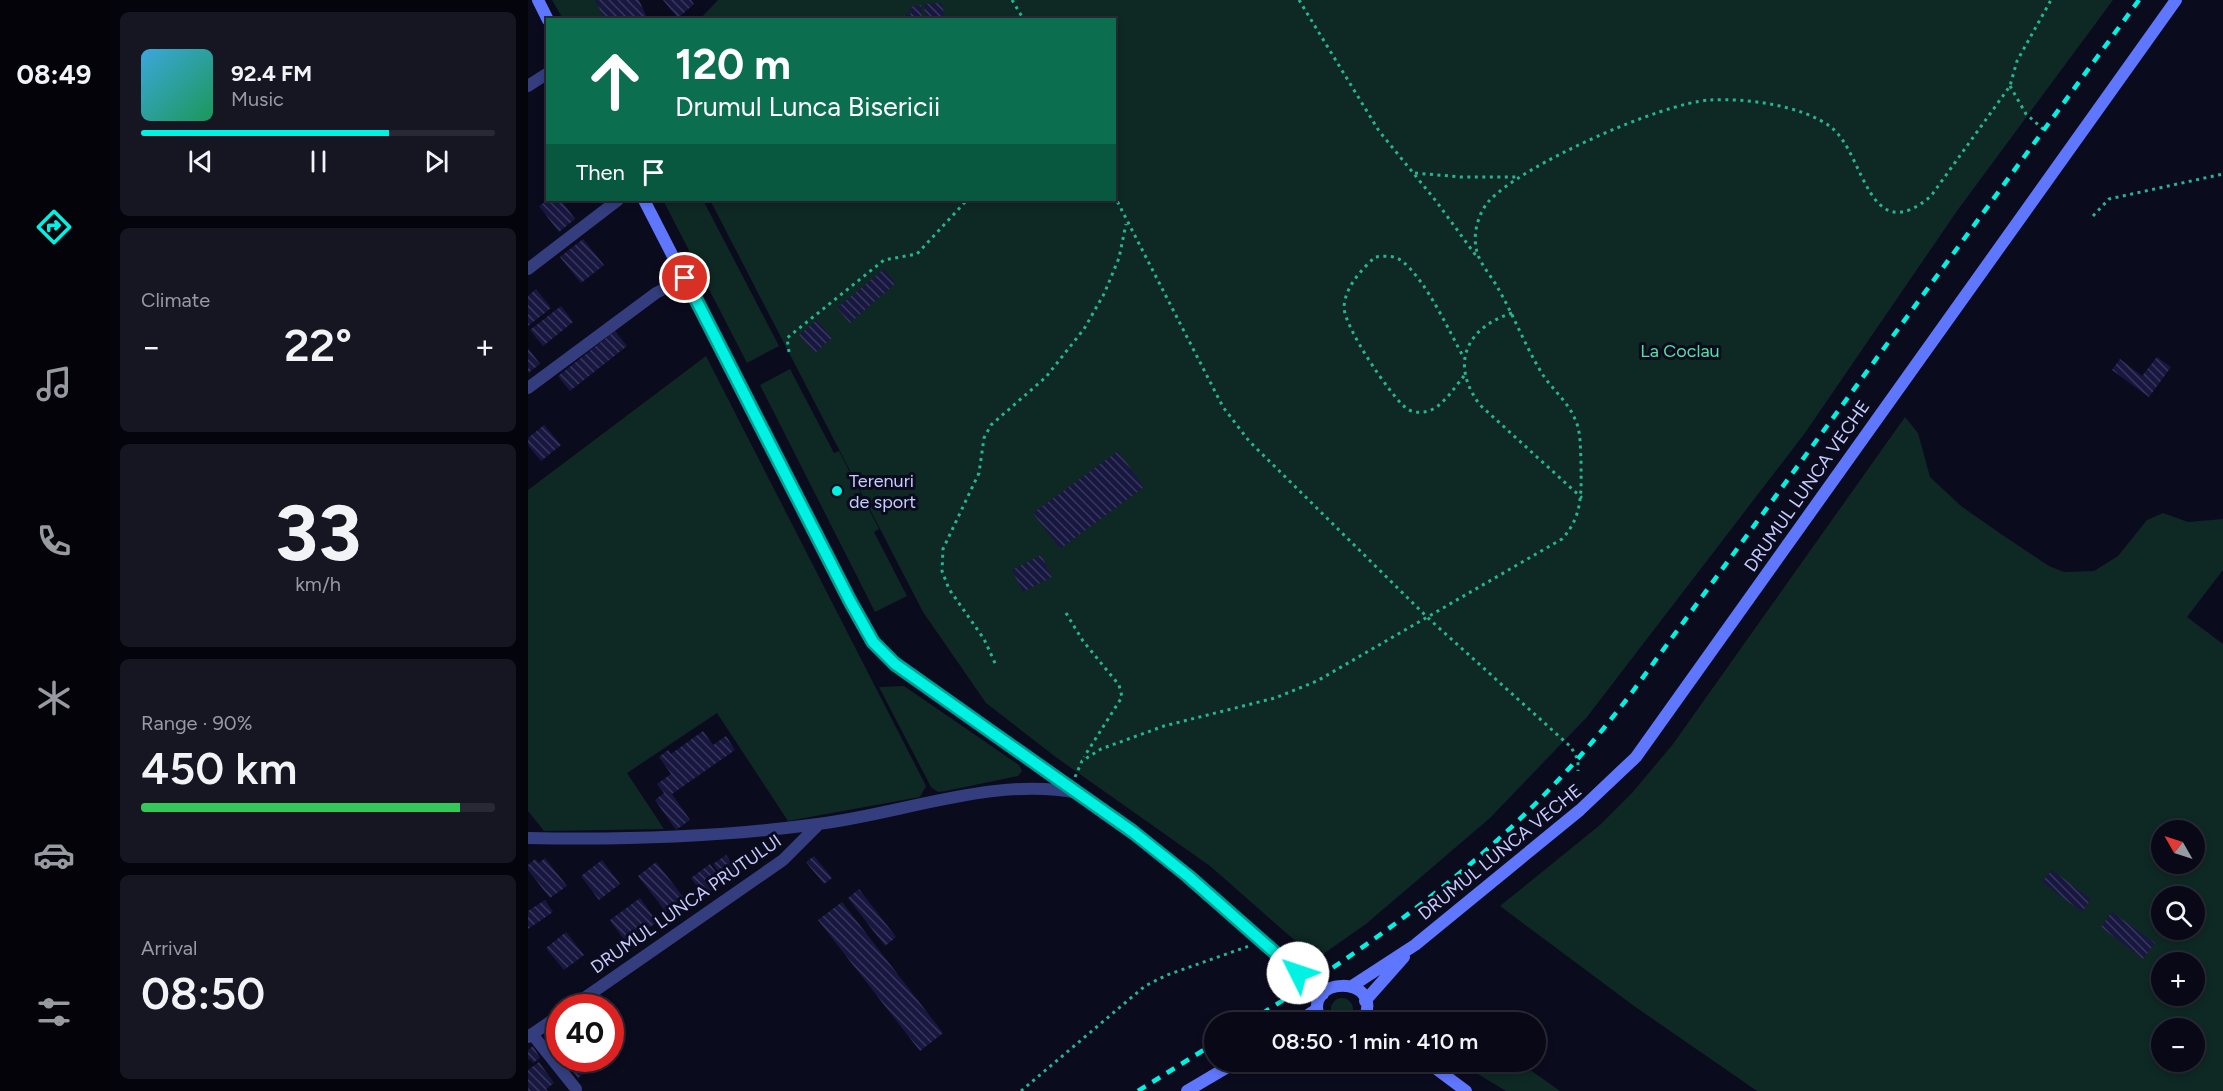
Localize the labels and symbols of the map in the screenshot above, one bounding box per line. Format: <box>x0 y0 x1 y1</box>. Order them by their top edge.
pin <box>659 252 710 303</box>
park label: La Coclau <box>1640 340 1720 362</box>
street label: DRUMUL LUNCA VECHE <box>1739 396 1875 576</box>
place label: Terenuri de sport <box>849 470 916 513</box>
marker: Terenuri de sport <box>830 484 844 498</box>
street label: DRUMUL LUNCA VECHE <box>1414 779 1586 925</box>
north arrow <box>2151 820 2205 874</box>
street label: DRUMUL LUNCA PRUTULUI <box>586 830 786 978</box>
position arrow <box>1266 941 1330 1005</box>
speed limit sign: 40 <box>546 994 624 1072</box>

